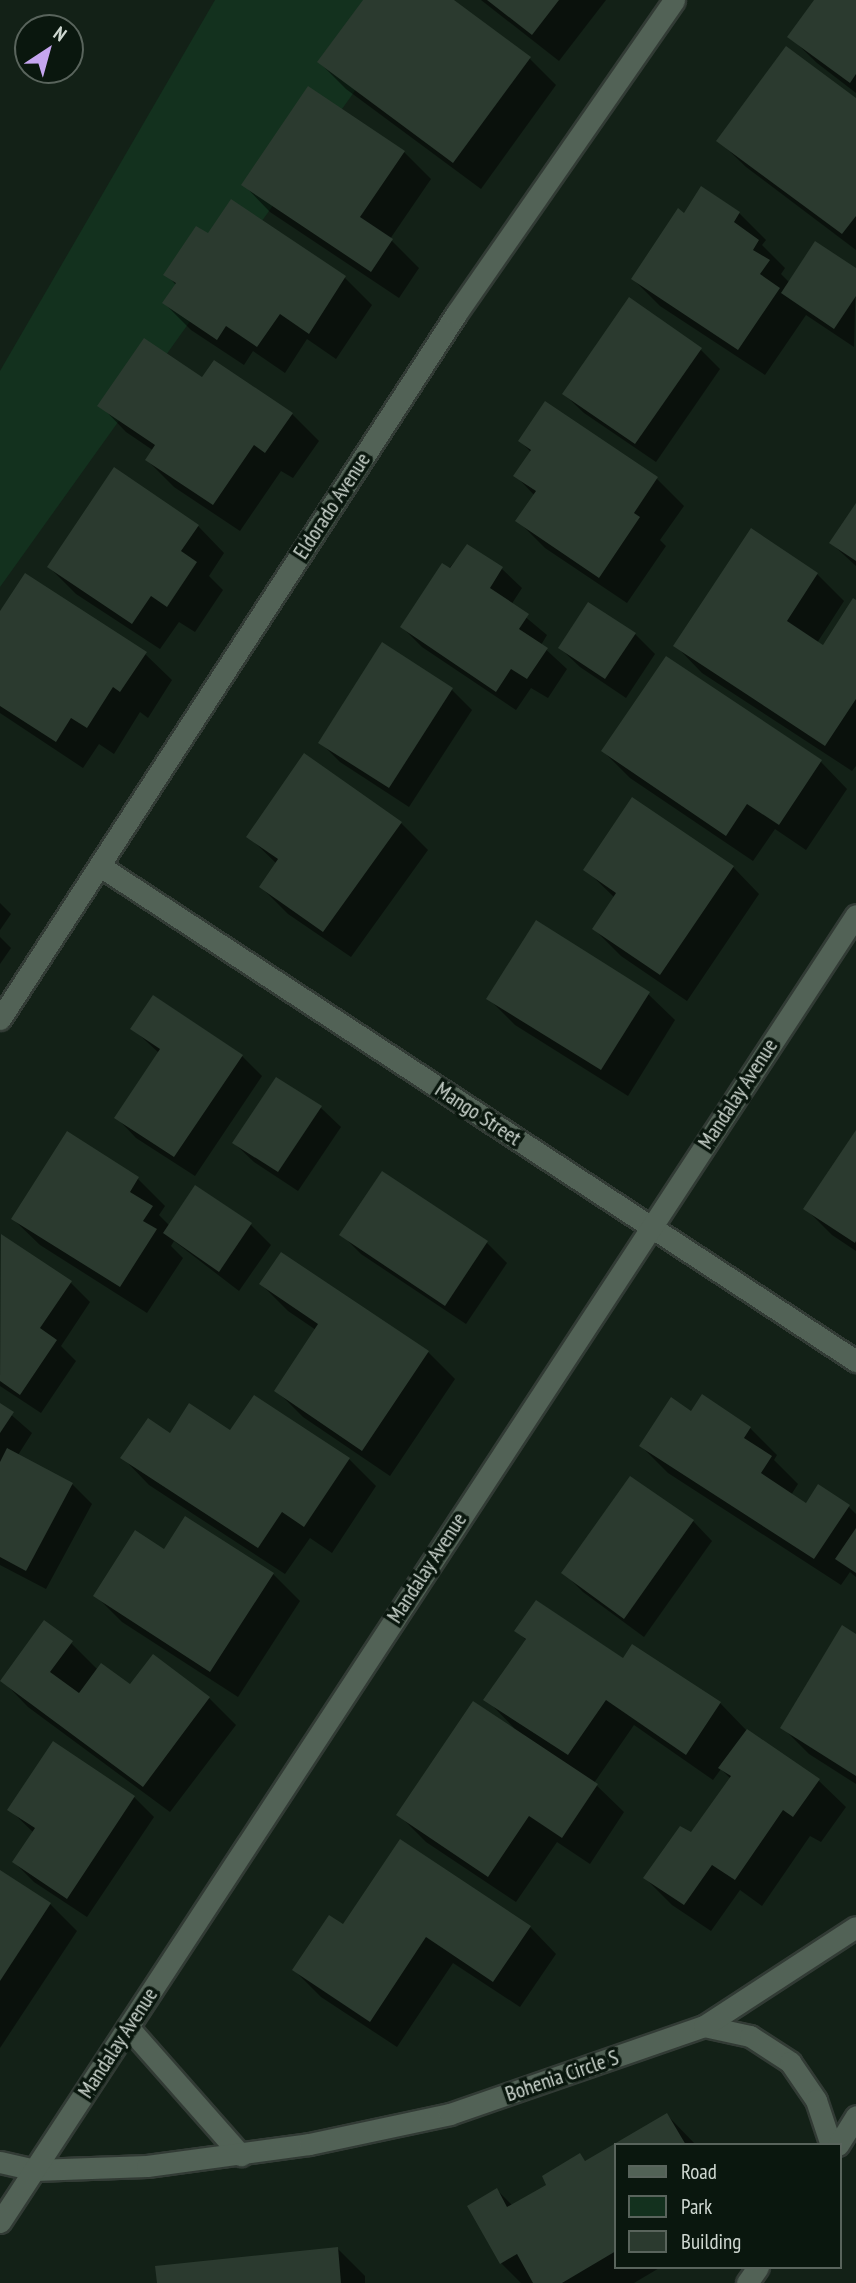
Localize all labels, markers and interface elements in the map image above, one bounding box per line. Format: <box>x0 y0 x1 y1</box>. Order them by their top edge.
north arrow <box>14 14 84 84</box>
text: N <box>49 21 71 46</box>
street label: Eldorado Avenue <box>288 448 376 564</box>
street label: Mandalay Avenue <box>693 1034 783 1154</box>
street label: Mango Street <box>430 1077 526 1151</box>
street label: Mandalay Avenue <box>382 1508 472 1628</box>
street label: Mandalay Avenue <box>73 1983 163 2103</box>
street label: Bohenia Circle S <box>502 2045 622 2107</box>
legend <box>614 2143 842 2269</box>
text: Road <box>681 2158 717 2185</box>
text: Park <box>681 2193 712 2220</box>
text: Building <box>681 2228 741 2255</box>

